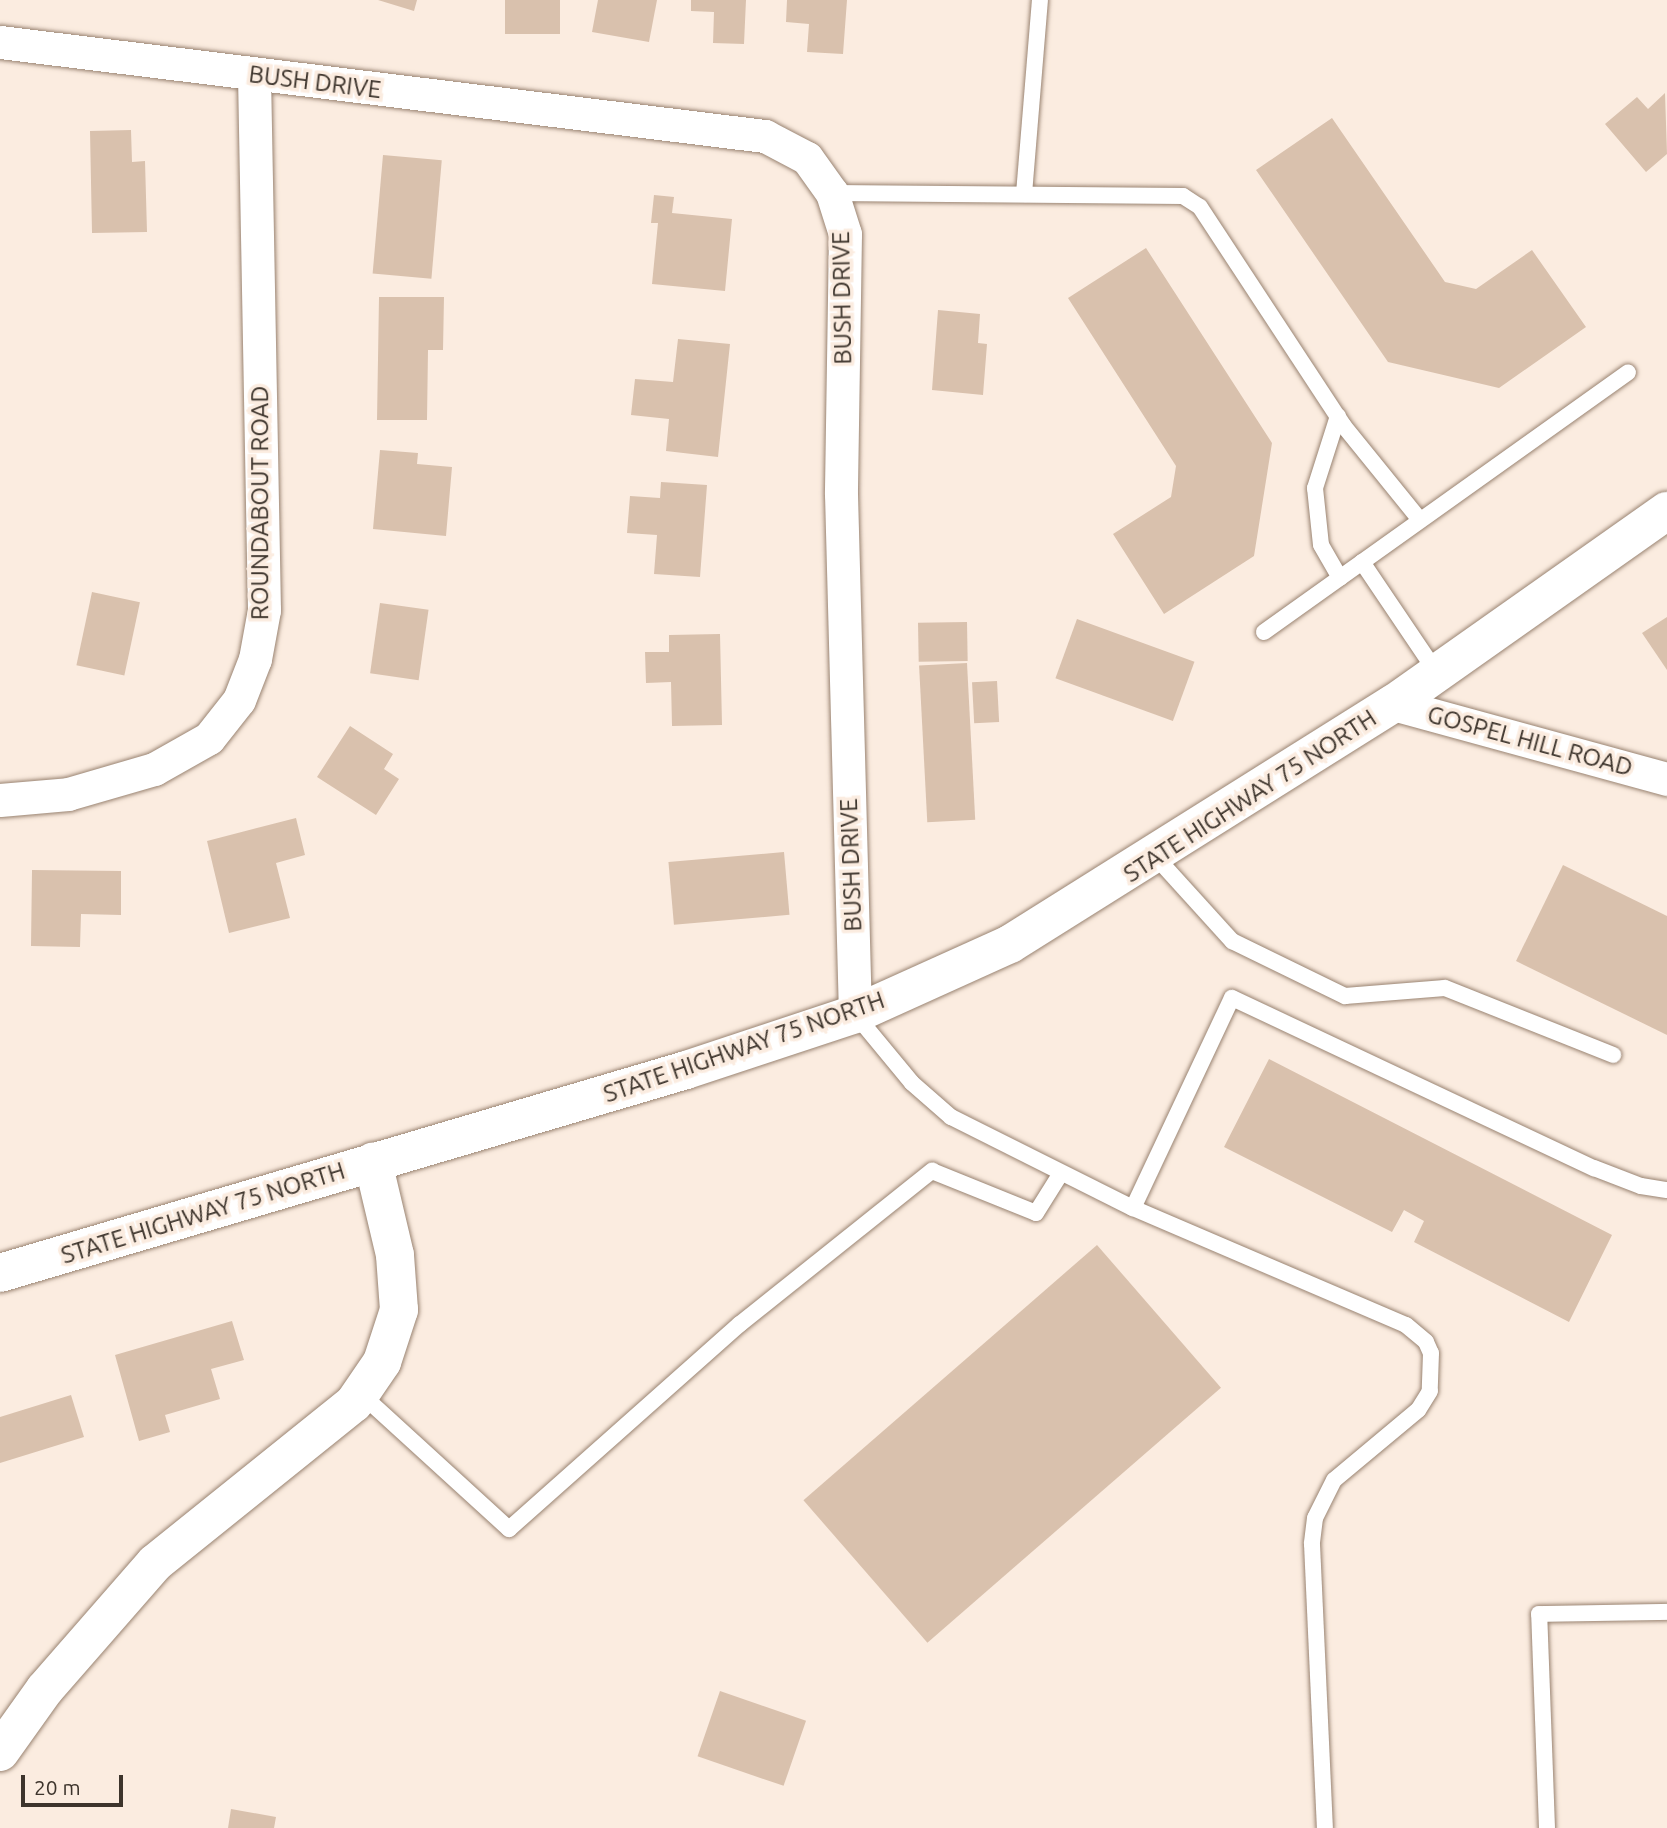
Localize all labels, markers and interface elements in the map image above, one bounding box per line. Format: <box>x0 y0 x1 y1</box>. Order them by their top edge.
street label: BUSH DRIVE <box>247 60 383 104</box>
street label: BUSH DRIVE <box>826 231 858 365</box>
street label: ROUNDABOUT ROAD <box>246 386 274 620</box>
street label: GOSPEL HILL ROAD <box>1424 700 1636 782</box>
street label: STATE HIGHWAY 75 NORTH <box>1118 704 1382 888</box>
street label: BUSH DRIVE <box>834 798 868 932</box>
street label: STATE HIGHWAY 75 NORTH <box>600 985 888 1109</box>
street label: STATE HIGHWAY 75 NORTH <box>58 1156 348 1270</box>
scale bar <box>24 1762 126 1806</box>
text: 20 m <box>34 1775 81 1799</box>

